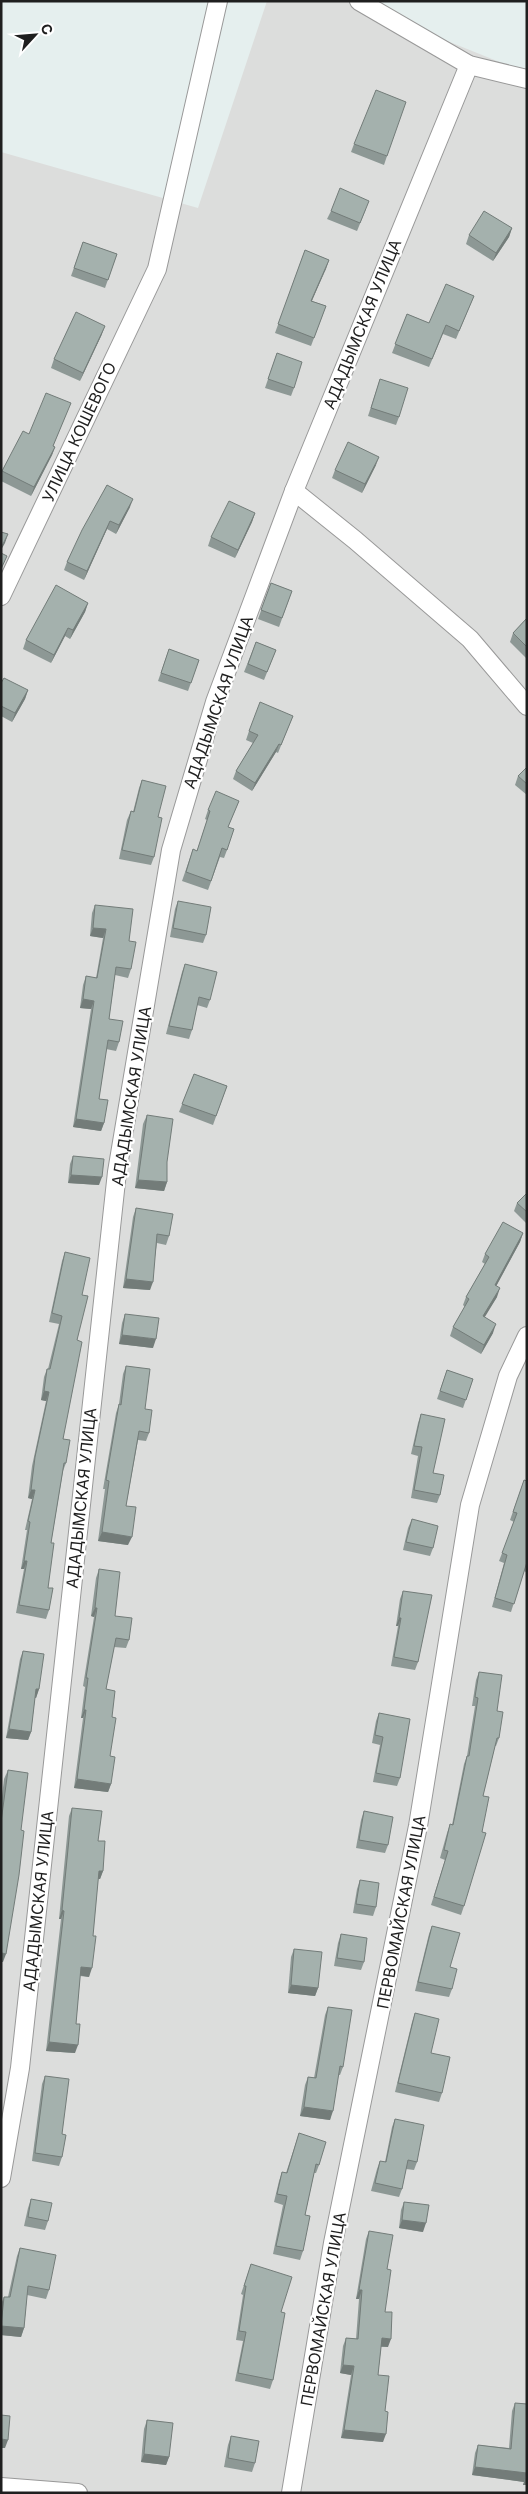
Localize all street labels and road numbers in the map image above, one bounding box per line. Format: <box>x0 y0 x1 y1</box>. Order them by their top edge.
street label: АДАДЫМСКАЯ УЛИЦА <box>319 236 405 412</box>
street label: УЛИЦА КОШЕВОГО <box>38 359 120 505</box>
street label: АДАДЫМСКАЯ УЛИЦА <box>179 613 257 791</box>
street label: АДАДЫМСКАЯ УЛИЦА <box>107 1005 155 1187</box>
street label: АДАДЫМСКАЯ УЛИЦА <box>62 1407 100 1589</box>
street label: АДАДЫМСКАЯ УЛИЦА <box>19 1810 57 1992</box>
street label: ПЕРВОМАЙСКАЯ УЛИЦА <box>372 1813 430 2011</box>
street label: ПЕРВОМАЙСКАЯ УЛИЦА <box>296 2210 350 2408</box>

